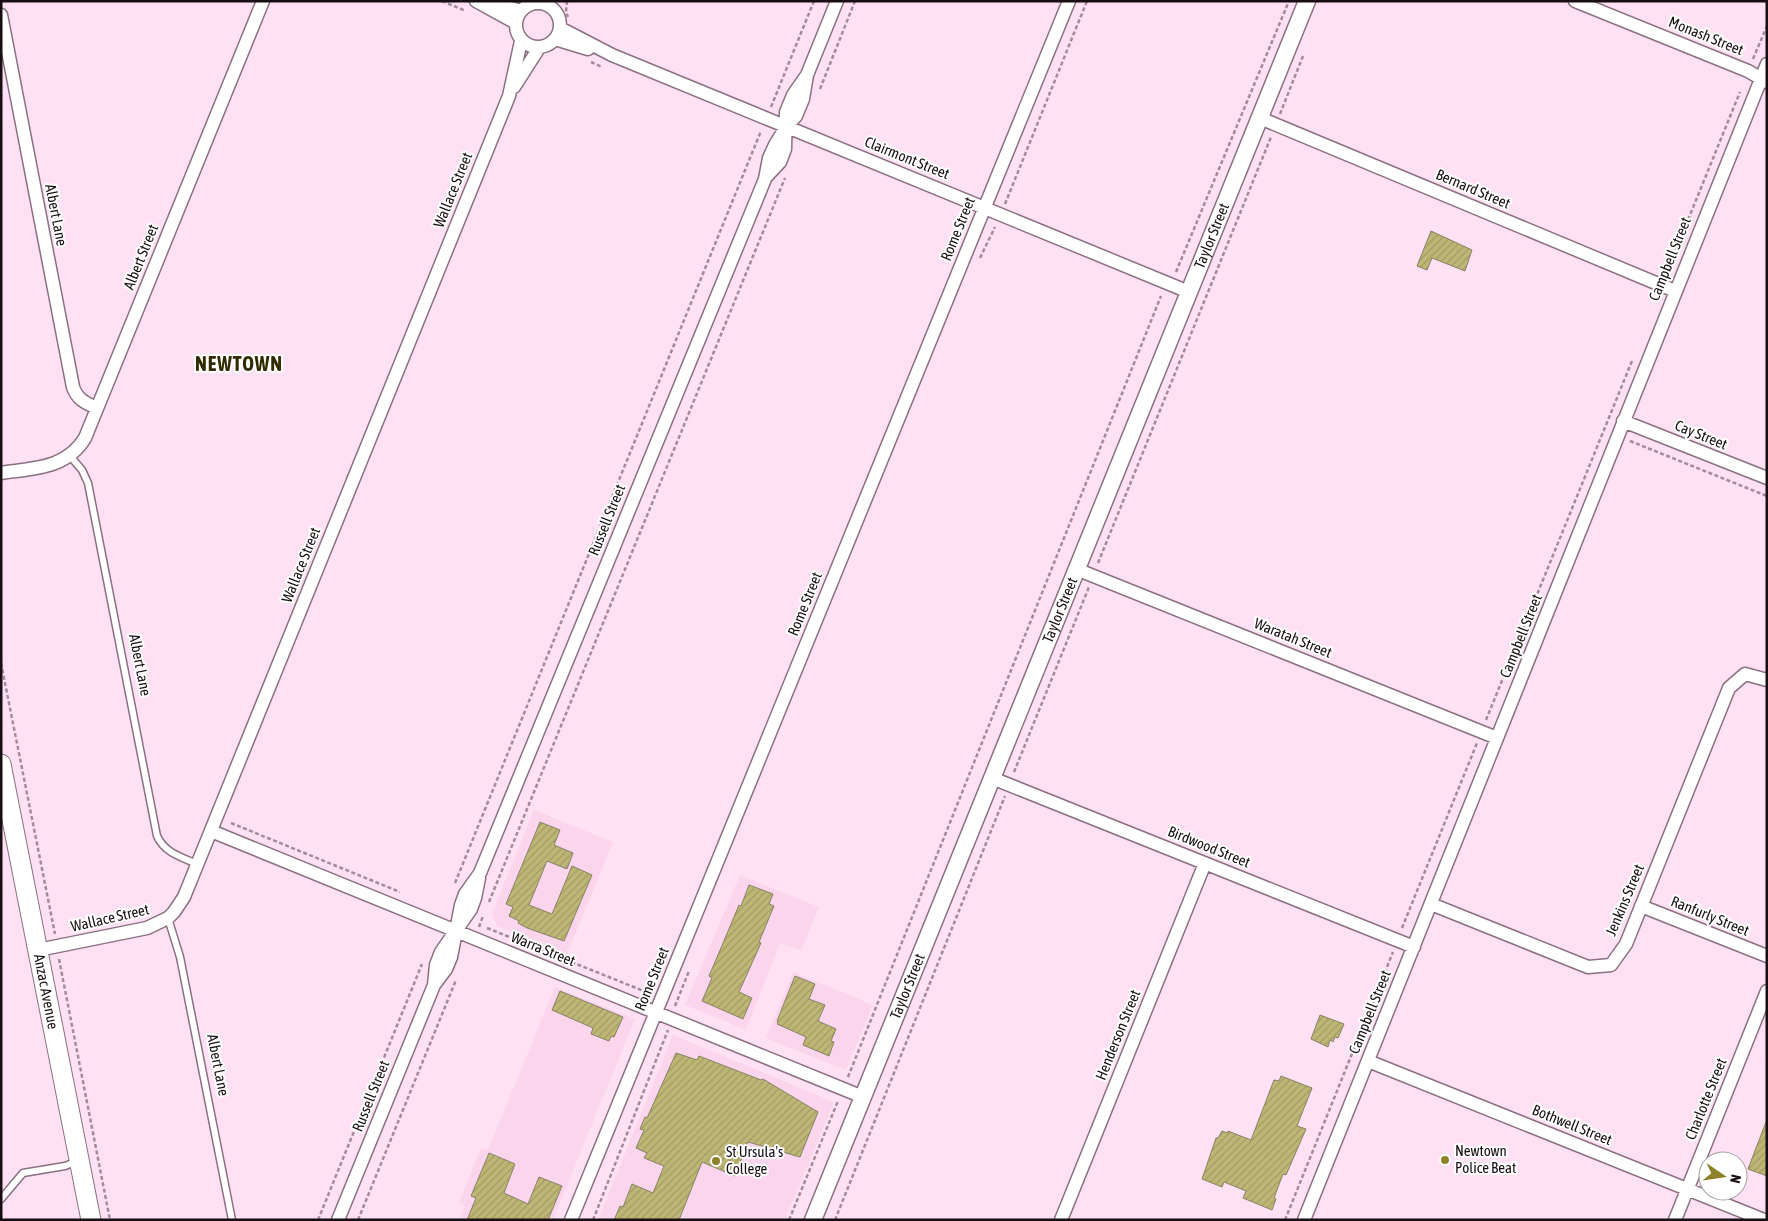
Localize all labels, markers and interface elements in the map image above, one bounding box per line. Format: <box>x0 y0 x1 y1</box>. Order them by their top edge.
street label: Monash Street <box>1666 13 1746 58</box>
street label: Clairmont Street <box>862 133 952 182</box>
street label: Wallace Street <box>430 150 475 230</box>
street label: Bernard Street <box>1433 165 1513 212</box>
street label: Albert Lane <box>42 182 71 248</box>
street label: Rome Street <box>937 195 978 263</box>
street label: Taylor Street <box>1191 200 1232 271</box>
street label: Campbell Street <box>1645 215 1694 303</box>
street label: Albert Street <box>120 222 161 292</box>
district label: NEWTOWN <box>195 352 283 375</box>
street label: Cay Street <box>1673 416 1730 453</box>
street label: Russell Street <box>585 482 628 558</box>
street label: Wallace Street <box>278 525 323 605</box>
street label: Rome Street <box>784 570 825 638</box>
street label: Taylor Street <box>1039 575 1081 645</box>
street label: Campbell Street <box>1496 592 1545 680</box>
street label: Waratah Street <box>1252 614 1334 661</box>
street label: Albert Lane <box>126 632 155 698</box>
street label: Birdwood Street <box>1166 822 1253 871</box>
street label: Jenkins Street <box>1602 861 1647 938</box>
street label: Ranfurly Street <box>1669 892 1752 939</box>
street label: Wallace Street <box>69 900 151 935</box>
street label: Warra Street <box>509 928 578 969</box>
street label: Rome Street <box>631 945 672 1013</box>
street label: Taylor Street <box>886 951 928 1021</box>
street label: Anzac Avenue <box>31 952 62 1031</box>
street label: Campbell Street <box>1345 968 1394 1056</box>
street label: Henderson Street <box>1092 987 1143 1082</box>
street label: Albert Lane <box>204 1032 233 1098</box>
street label: Charlotte Street <box>1681 1055 1730 1142</box>
street label: Russell Street <box>349 1058 392 1134</box>
street label: Bothwell Street <box>1530 1101 1614 1148</box>
place label: Newtown Police Beat <box>1455 1142 1516 1176</box>
place label: St Ursula's College <box>726 1143 783 1177</box>
north arrow <box>1698 1151 1748 1201</box>
marker: Newtown Police Beat <box>1439 1154 1451 1166</box>
marker: St Ursula's College <box>710 1155 722 1167</box>
text: N <box>1727 1173 1744 1185</box>

